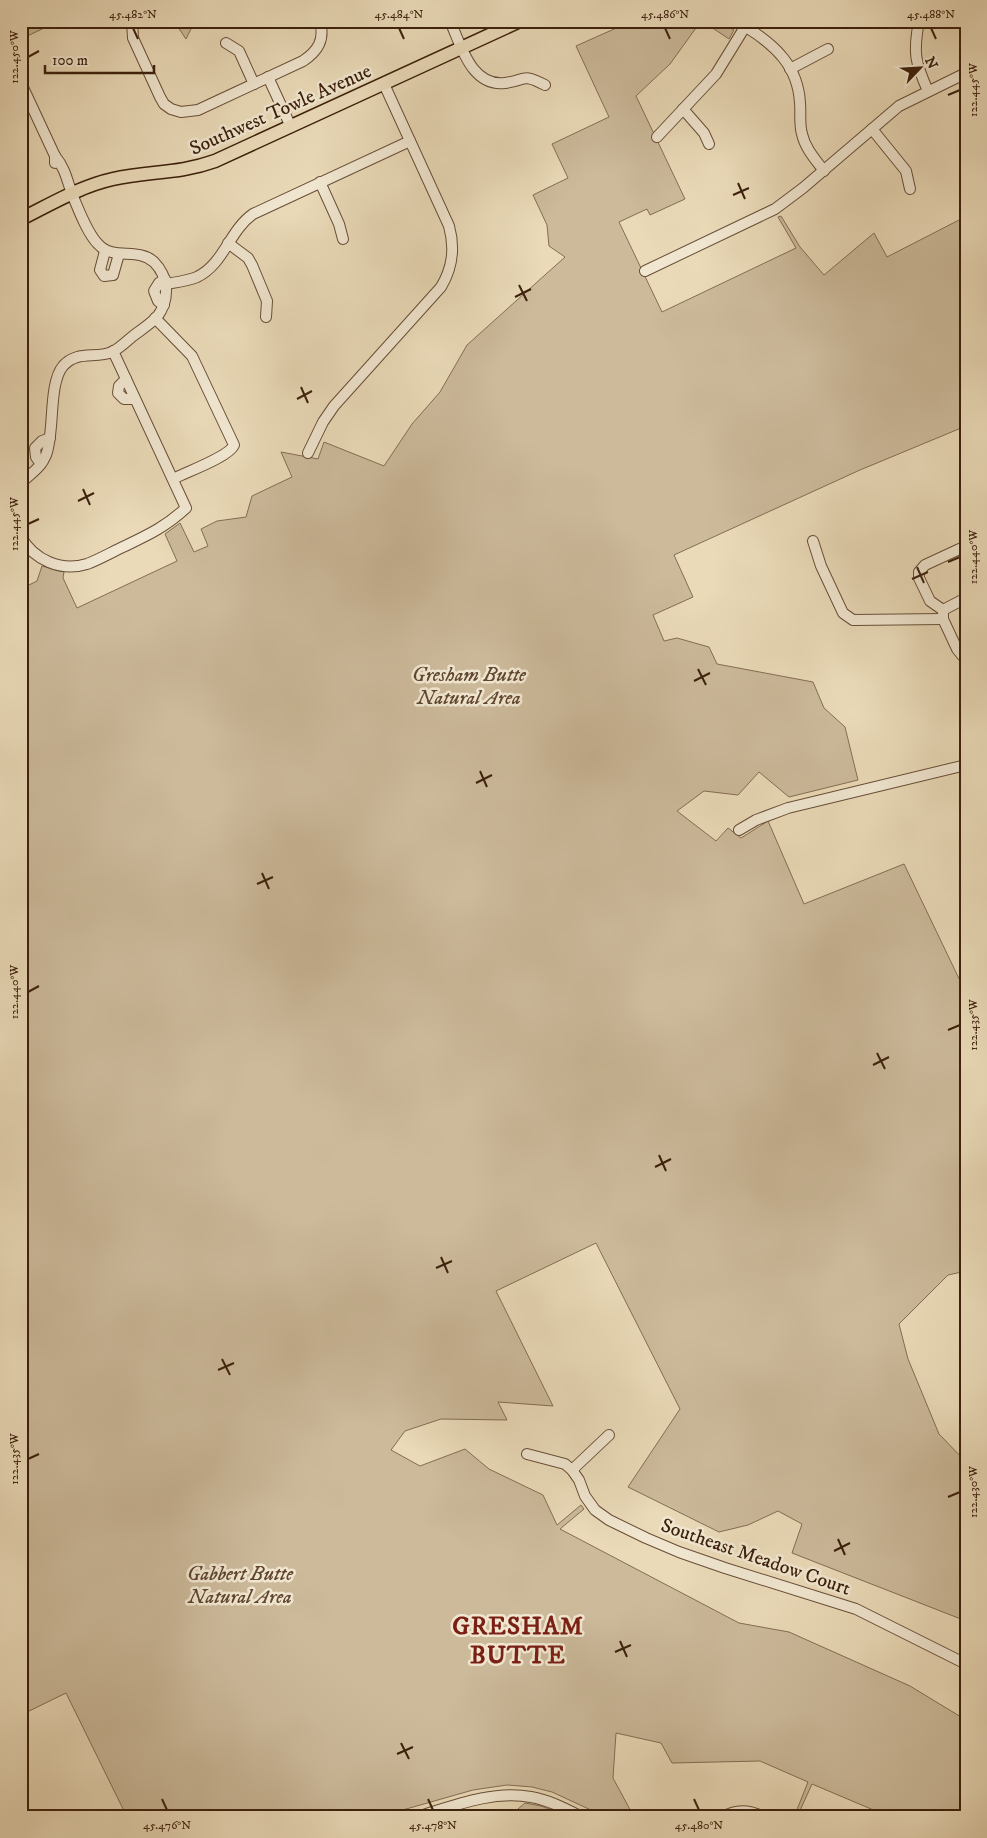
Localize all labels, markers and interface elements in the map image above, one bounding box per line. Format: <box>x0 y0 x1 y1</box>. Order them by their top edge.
text: 45.482°N <box>109 7 157 22</box>
text: 45.484°N <box>375 7 424 22</box>
text: 45.486°N <box>641 7 689 22</box>
text: 45.488°N <box>907 7 955 22</box>
text: 122.450°W <box>7 29 22 84</box>
scale bar <box>45 42 154 74</box>
north arrow <box>894 42 944 92</box>
text: 100 m <box>52 51 88 70</box>
text: N <box>920 54 942 72</box>
street label: Southwest Towle Avenue <box>186 59 375 162</box>
text: 122.445°W <box>966 62 981 117</box>
text: 122.445°W <box>7 496 22 551</box>
text: 122.440°W <box>966 529 981 584</box>
park label: Gresham Butte Natural Area <box>412 663 527 711</box>
text: 122.440°W <box>7 964 22 1019</box>
text: 122.435°W <box>966 998 981 1051</box>
text: 122.435°W <box>7 1432 22 1485</box>
text: 122.430°W <box>966 1465 981 1518</box>
street label: Southeast Meadow Court <box>657 1513 854 1602</box>
park label: Gabbert Butte Natural Area <box>187 1562 294 1610</box>
district label: GRESHAM BUTTE <box>452 1611 584 1671</box>
text: 45.476°N <box>143 1818 191 1833</box>
text: 45.478°N <box>409 1818 457 1833</box>
text: 45.480°N <box>675 1818 723 1833</box>

